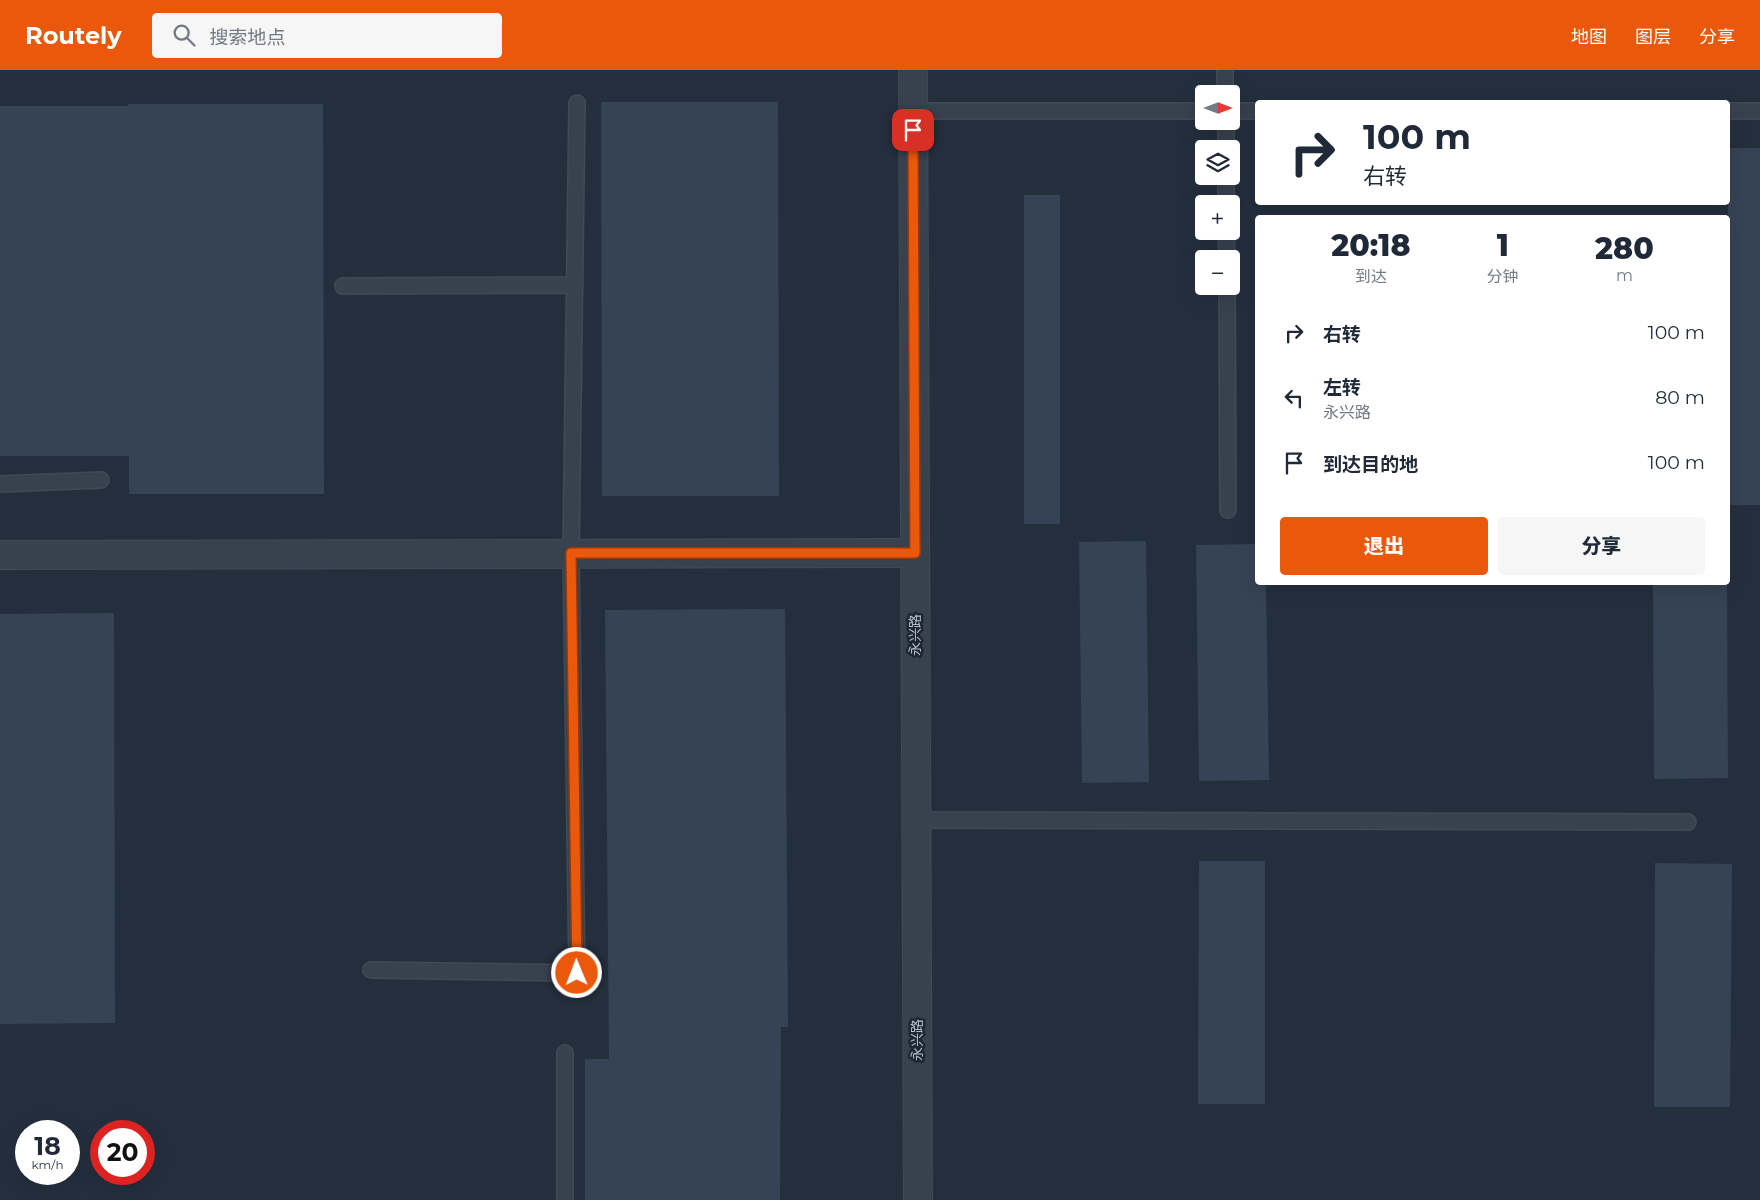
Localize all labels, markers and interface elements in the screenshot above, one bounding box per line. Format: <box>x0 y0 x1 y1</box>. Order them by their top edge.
search box <box>152 13 502 58</box>
text: Routely <box>25 21 122 50</box>
icon: search <box>170 21 198 49</box>
text: 搜索地点 <box>210 26 286 49</box>
text: 地图 <box>1571 26 1607 48</box>
text: 图层 <box>1635 26 1671 48</box>
text: 分享 <box>1699 26 1735 48</box>
north arrow <box>1195 85 1240 130</box>
map controls <box>1195 85 1240 295</box>
pin <box>892 109 934 151</box>
text: 100 m <box>1363 115 1471 158</box>
icon: arrive <box>899 116 927 144</box>
icon: right <box>1280 120 1345 185</box>
button: layers <box>1195 140 1240 185</box>
text: 右转 <box>1363 163 1407 190</box>
button: + <box>1195 195 1240 240</box>
text: 20:18 <box>1331 227 1411 264</box>
text: 1 <box>1497 227 1509 264</box>
text: 280 <box>1595 230 1654 267</box>
button: − <box>1195 250 1240 295</box>
text: m <box>1616 266 1633 285</box>
text: 到达 <box>1355 267 1387 286</box>
text: 分钟 <box>1487 267 1519 286</box>
icon: right <box>1280 319 1308 347</box>
text: 100 m <box>1648 321 1705 344</box>
text: 右转 <box>1323 323 1361 346</box>
text: 左转 <box>1323 376 1361 399</box>
icon: left <box>1280 384 1308 412</box>
text: 80 m <box>1655 386 1705 409</box>
text: 永兴路 <box>1323 403 1371 422</box>
icon: arrive <box>1280 449 1308 477</box>
text: 100 m <box>1648 451 1705 474</box>
text: 到达目的地 <box>1323 453 1418 476</box>
button: 退出 <box>1280 517 1488 575</box>
button: 分享 <box>1498 517 1705 575</box>
street label: 永兴路 <box>906 614 924 656</box>
position arrow <box>550 946 602 998</box>
street label: 永兴路 <box>908 1019 926 1061</box>
speed limit sign: 20 <box>90 1120 155 1185</box>
text: 18 <box>34 1131 61 1161</box>
text: km/h <box>31 1157 64 1172</box>

